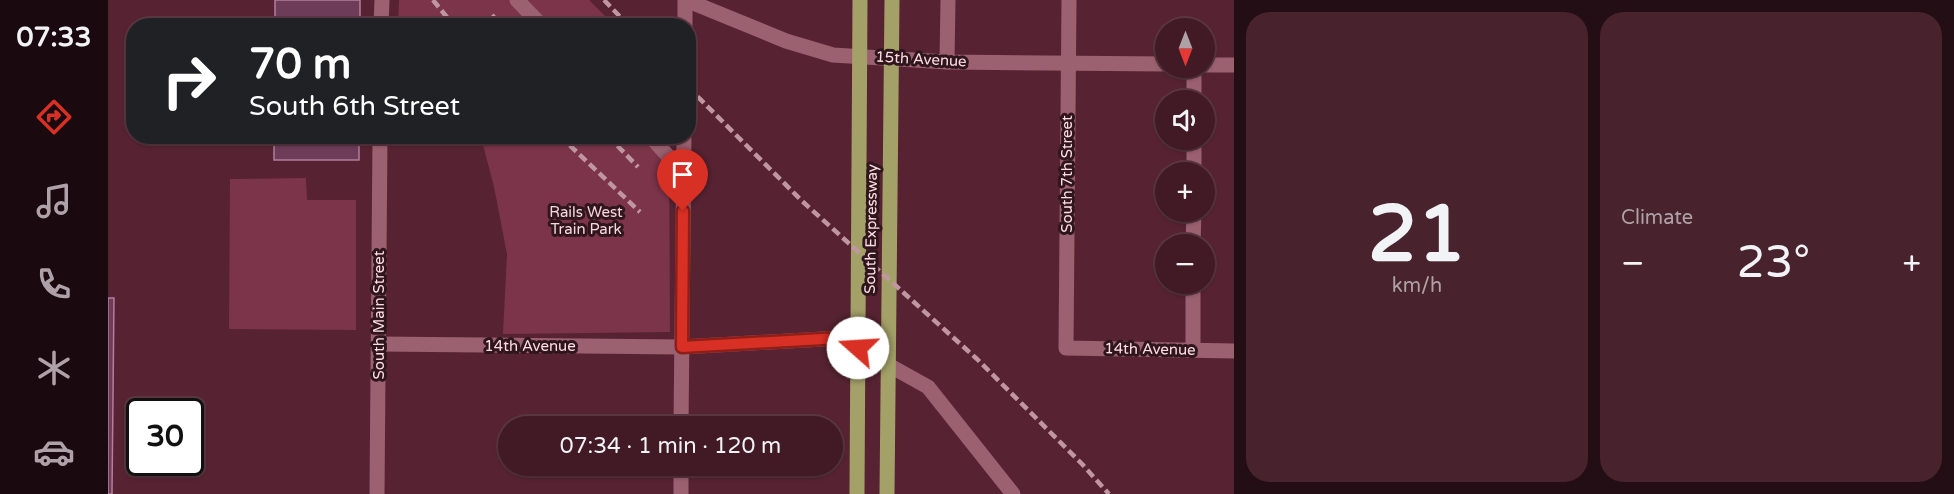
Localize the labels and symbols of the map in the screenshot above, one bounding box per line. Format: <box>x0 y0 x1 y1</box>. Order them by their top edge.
north arrow <box>1155 18 1215 78</box>
street label: 15th Avenue <box>875 48 967 70</box>
street label: South 7th Street <box>1058 115 1076 233</box>
pin <box>657 149 708 211</box>
street label: South Expressway <box>861 164 881 294</box>
park label: Rails West Train Park <box>549 203 623 238</box>
street label: South Main Street <box>370 250 388 379</box>
position arrow <box>826 316 890 380</box>
street label: 14th Avenue <box>484 337 576 355</box>
street label: 14th Avenue <box>1104 339 1196 359</box>
speed limit sign: 30 <box>126 398 204 476</box>

